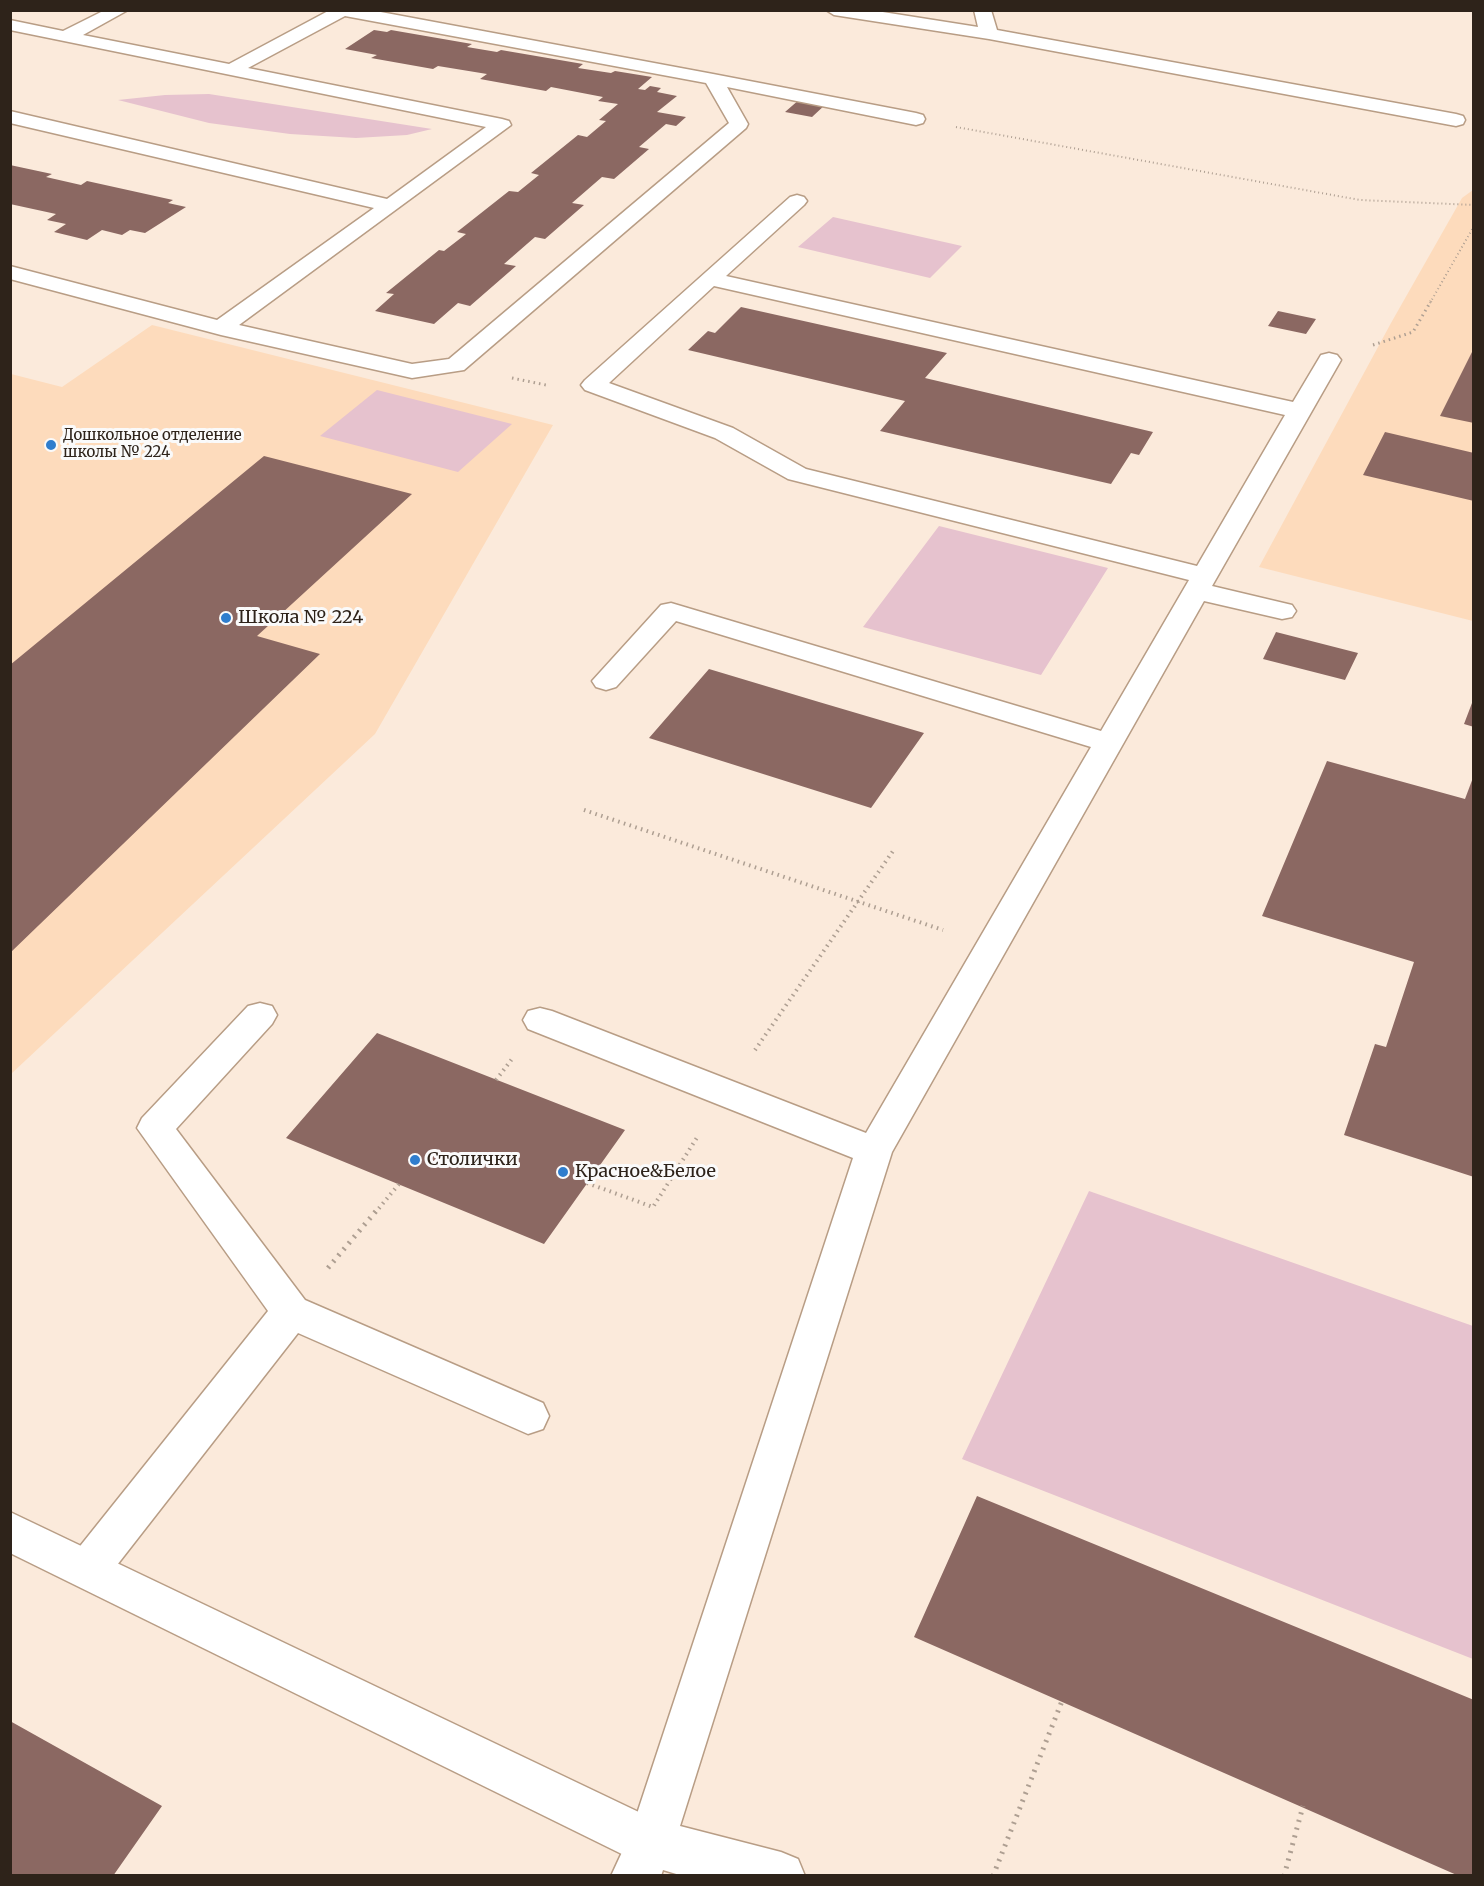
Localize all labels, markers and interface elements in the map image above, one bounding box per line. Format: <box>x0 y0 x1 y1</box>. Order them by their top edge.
place label: Дошкольное отделение школы № 224 <box>63 427 242 462</box>
marker: Дошкольное отделение школы № 224 <box>44 438 58 452</box>
place label: Школа № 224 <box>238 607 363 629</box>
marker: Школа № 224 <box>219 611 233 625</box>
place label: Столички <box>427 1149 518 1171</box>
marker: Столички <box>408 1153 422 1167</box>
place label: Красное&Белое <box>575 1161 716 1183</box>
marker: Красное&Белое <box>556 1165 570 1179</box>

